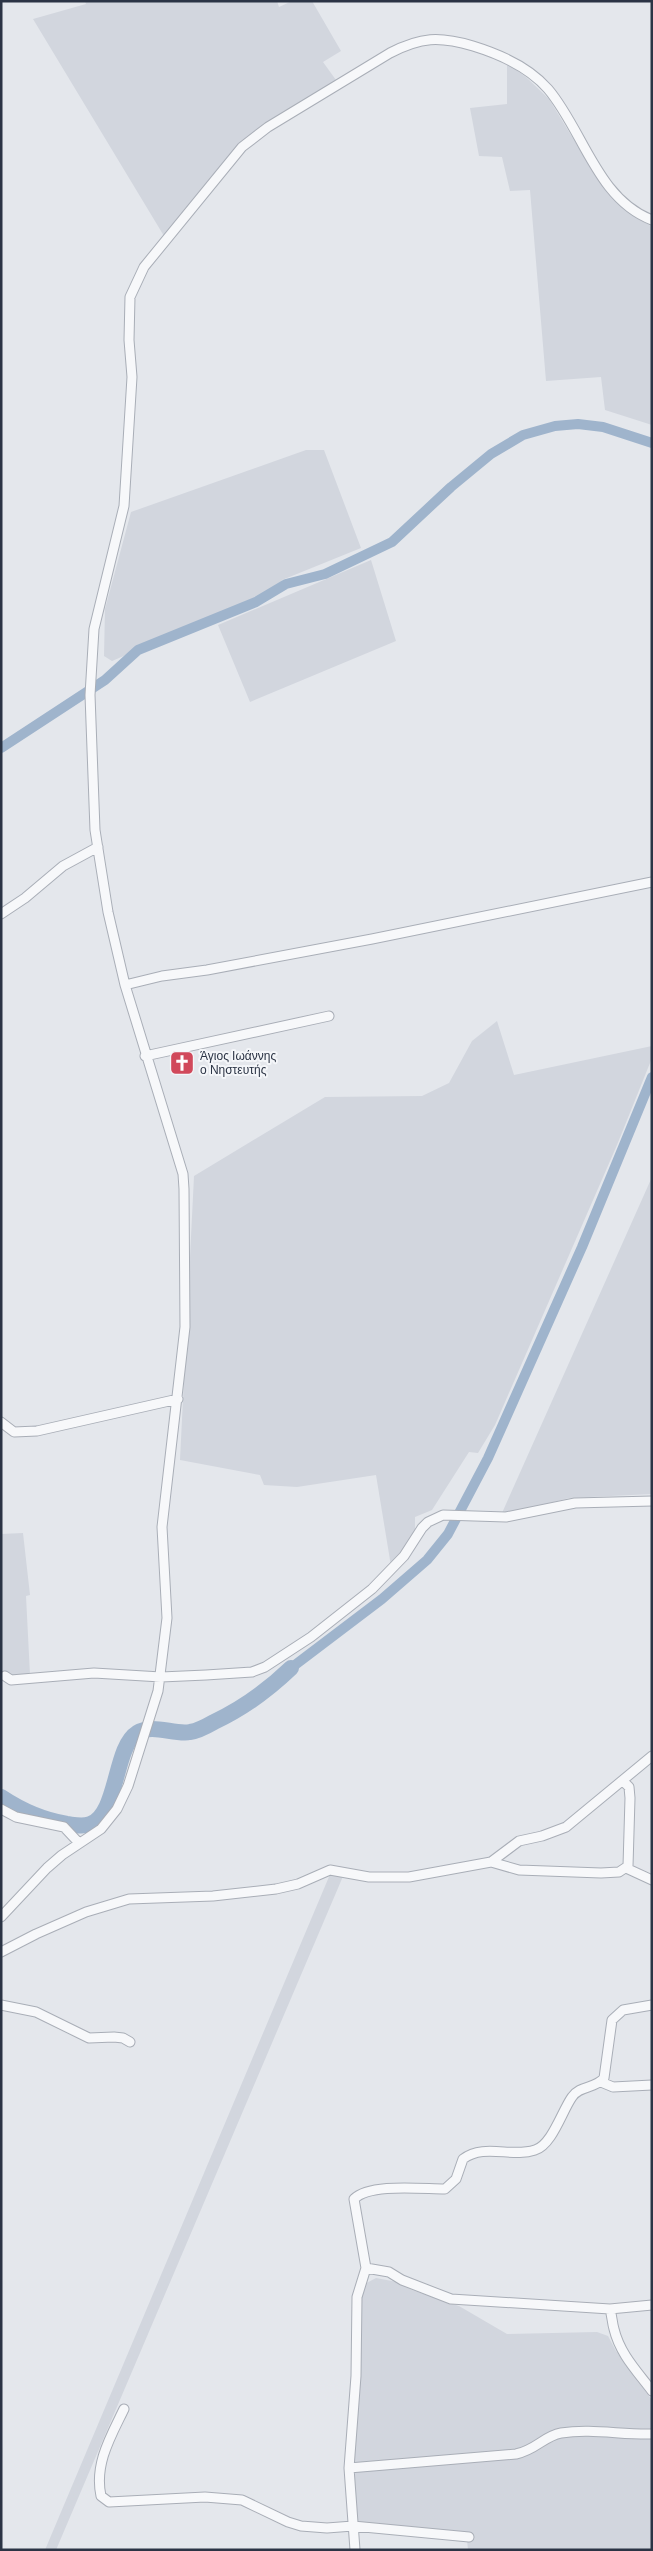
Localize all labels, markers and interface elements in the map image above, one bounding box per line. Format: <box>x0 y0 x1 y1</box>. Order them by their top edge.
place label: Άγιος Ιωάννης ο Νηστευτής <box>200 1048 276 1077</box>
church icon: Άγιος Ιωάννης ο Νηστευτής <box>169 1050 195 1076</box>

